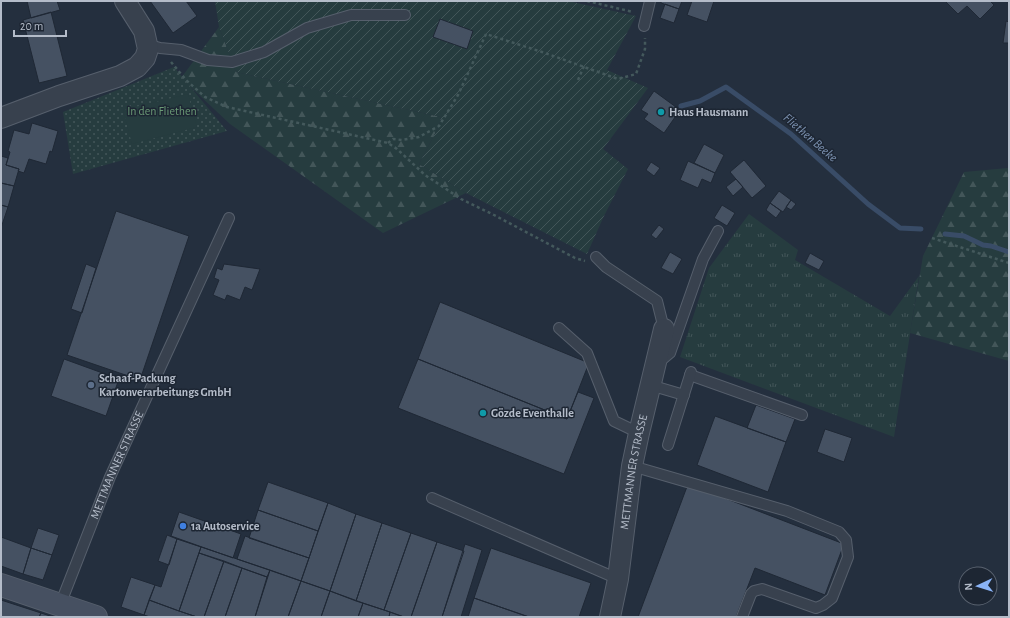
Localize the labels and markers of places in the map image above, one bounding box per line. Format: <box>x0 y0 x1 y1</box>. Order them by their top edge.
place label: Haus Hausmann <box>669 106 748 118</box>
marker: Haus Hausmann <box>656 107 666 117</box>
place label: Schaaf-Packung Kartonverarbeitungs GmbH <box>99 372 232 398</box>
marker: Schaaf-Packung Kartonverarbeitungs GmbH <box>86 380 96 390</box>
place label: Gözde Eventhalle <box>491 407 574 419</box>
marker: Gözde Eventhalle <box>478 408 488 418</box>
place label: 1a Autoservice <box>191 520 260 532</box>
marker: 1a Autoservice <box>178 521 188 531</box>

